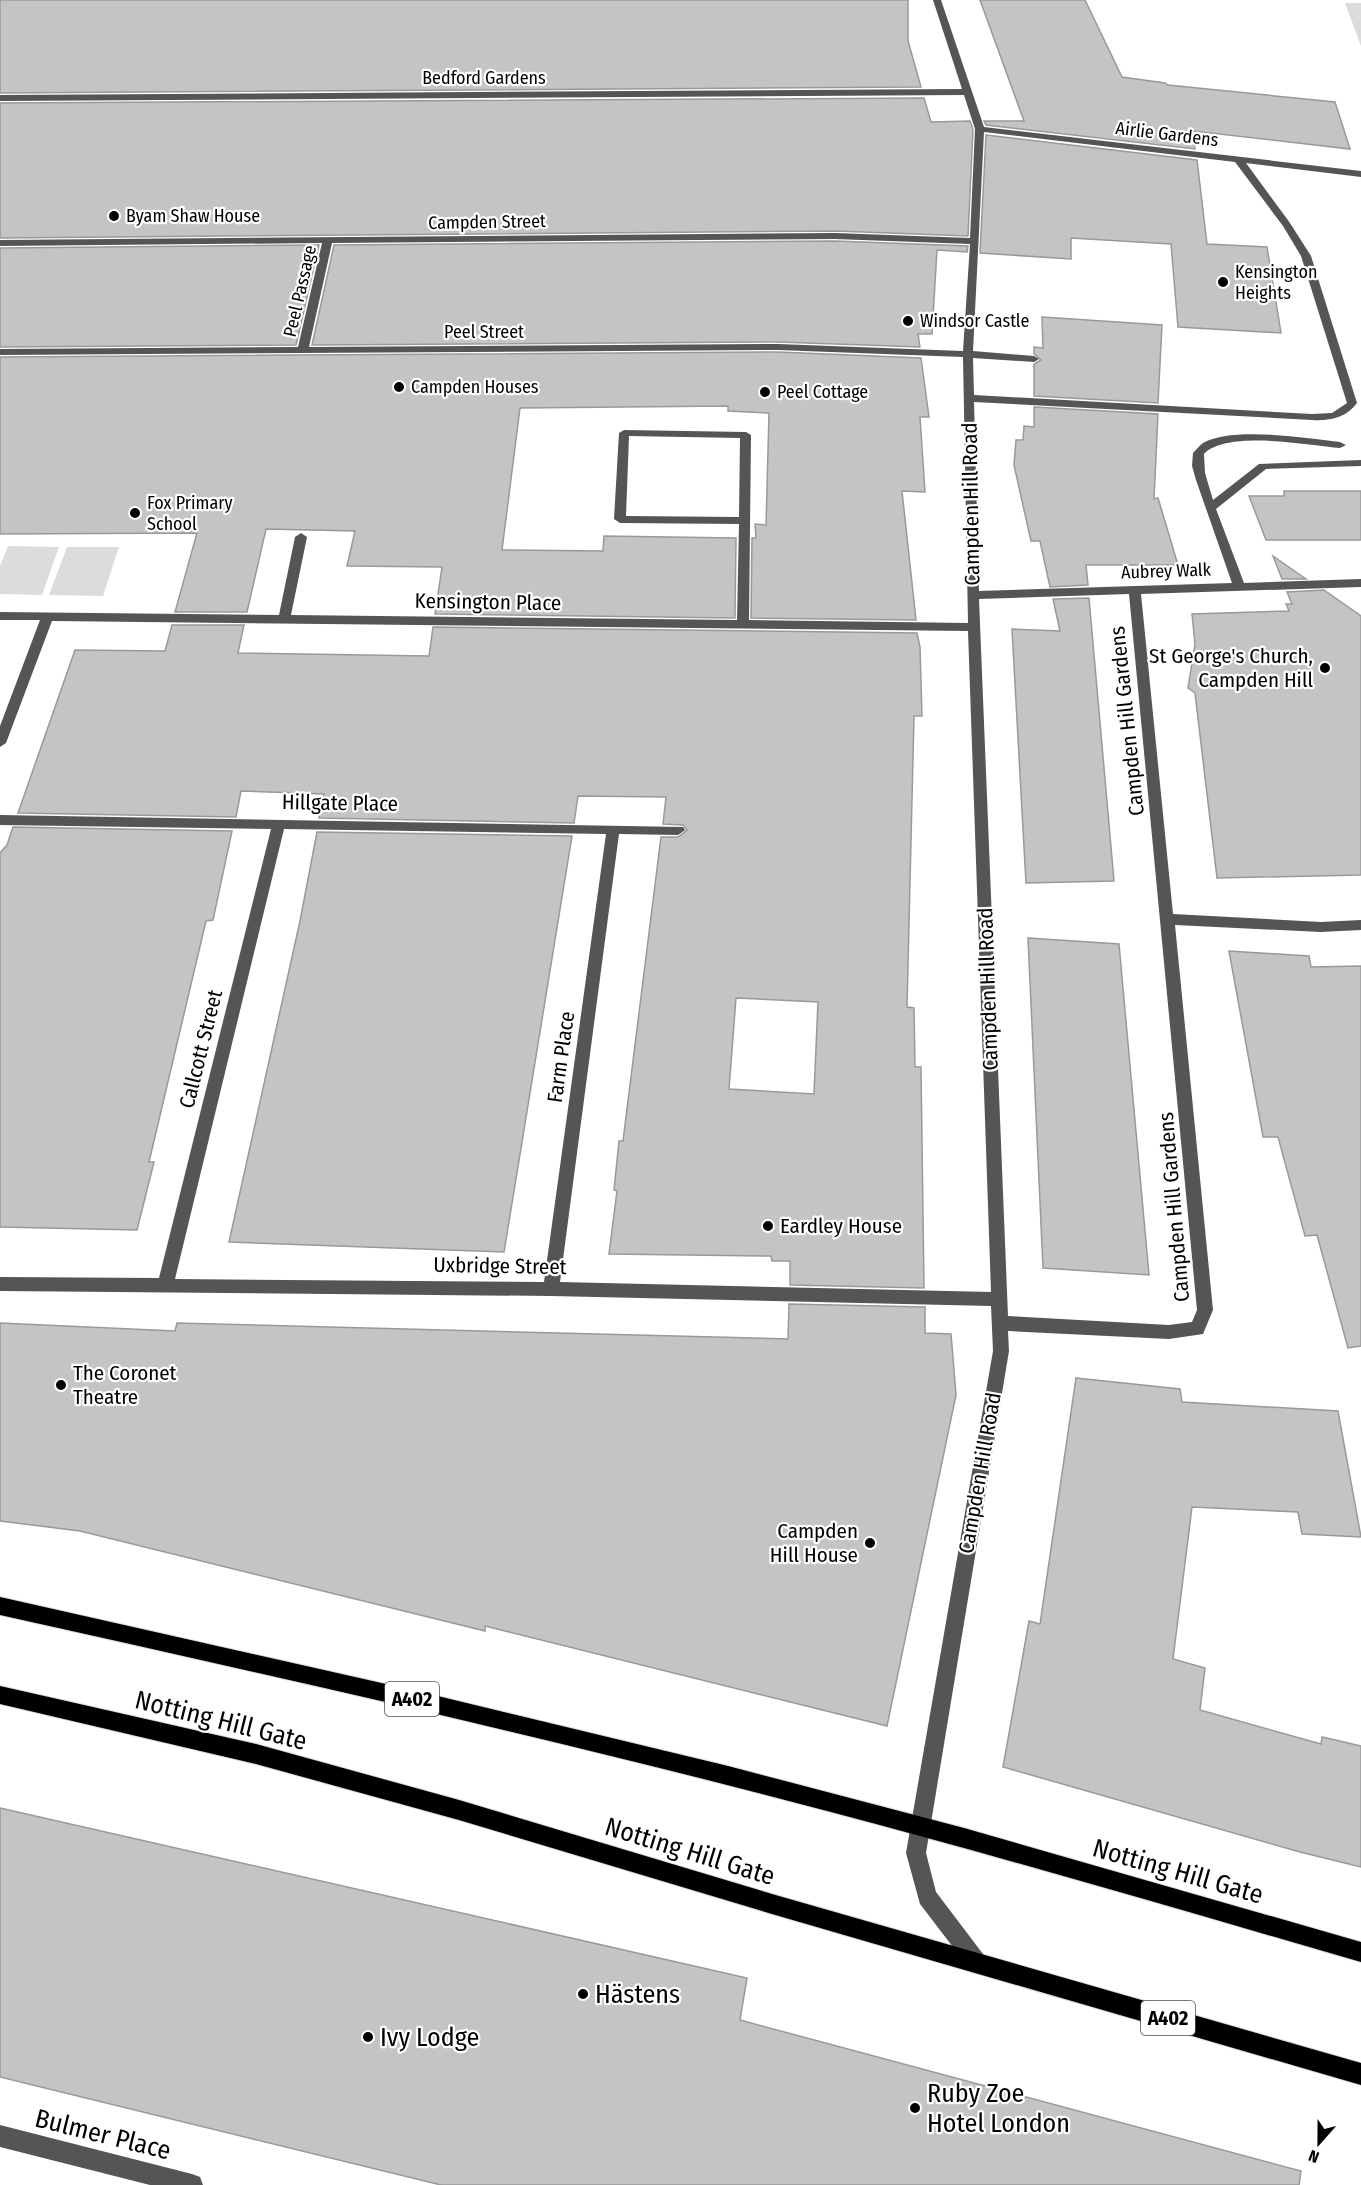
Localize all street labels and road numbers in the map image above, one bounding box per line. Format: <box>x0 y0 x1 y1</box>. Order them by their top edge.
street label: Bedford Gardens <box>422 67 546 89</box>
street label: Airlie Gardens <box>1114 117 1220 151</box>
street label: Campden Street <box>428 210 546 234</box>
street label: Peel Passage <box>279 243 321 339</box>
street label: Peel Street <box>444 321 524 343</box>
street label: Campden Hill Road <box>957 422 985 586</box>
street label: Aubrey Walk <box>1121 558 1212 584</box>
street label: Kensington Place <box>415 588 561 616</box>
street label: Campden Hill Gardens <box>1104 625 1150 817</box>
street label: Hillgate Place <box>282 789 398 817</box>
street label: Campden Hill Road <box>972 907 1004 1071</box>
street label: Callcott Street <box>174 987 228 1111</box>
street label: Farm Place <box>542 1010 580 1104</box>
street label: Campden Hill Gardens <box>1153 1111 1195 1303</box>
street label: Uxbridge Street <box>433 1252 567 1280</box>
street label: Campden Hill Road <box>953 1390 1007 1556</box>
road number: A402 <box>385 1682 439 1716</box>
street label: Notting Hill Gate <box>132 1684 310 1757</box>
street label: Notting Hill Gate <box>601 1811 778 1892</box>
street label: Notting Hill Gate <box>1089 1832 1267 1911</box>
road number: A402 <box>1141 2001 1195 2035</box>
street label: Bulmer Place <box>32 2103 174 2166</box>

